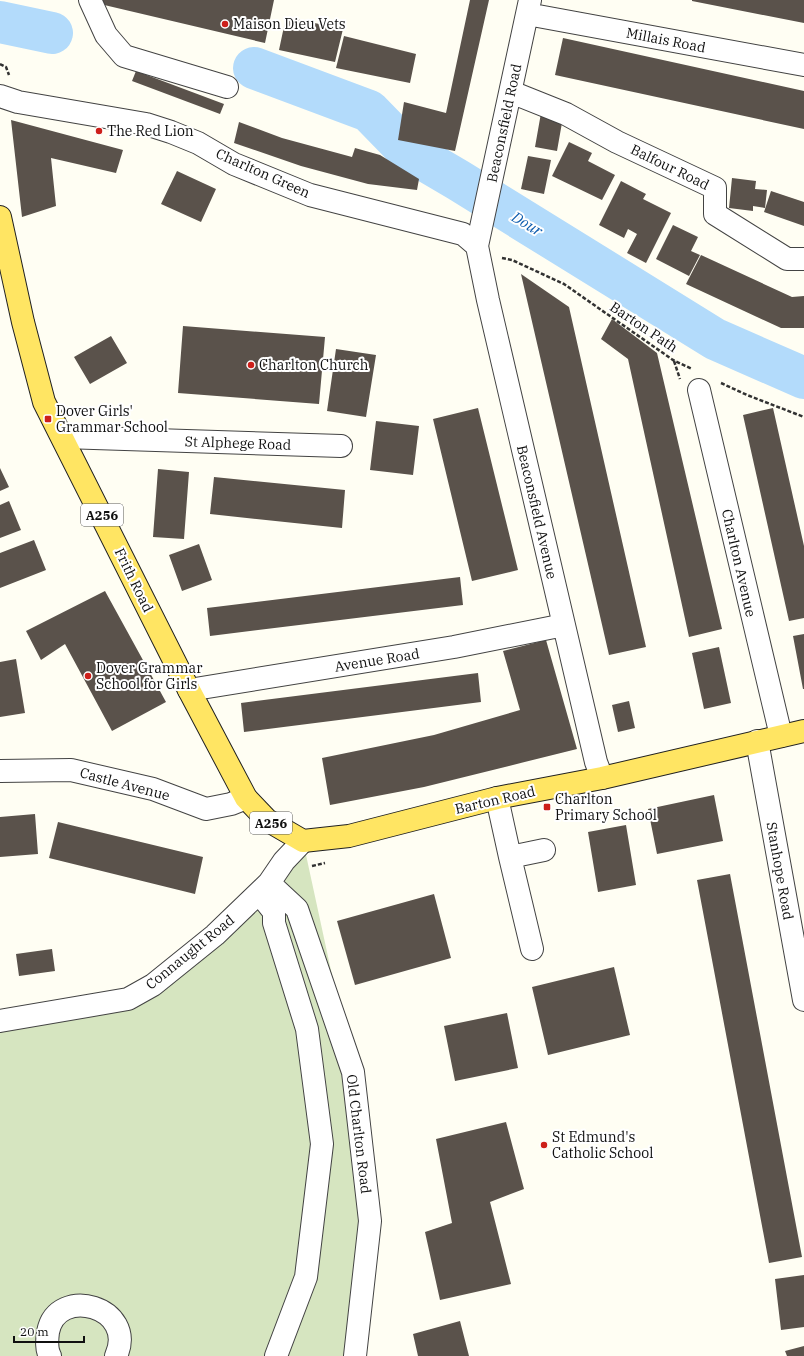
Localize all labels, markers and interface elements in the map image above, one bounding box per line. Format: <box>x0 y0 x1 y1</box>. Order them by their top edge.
place label: Maison Dieu Vets <box>233 15 346 33</box>
marker: Maison Dieu Vets <box>220 19 230 29</box>
street label: Millais Road <box>625 23 708 57</box>
street label: Beaconsfield Road <box>483 61 525 184</box>
place label: The Red Lion <box>107 122 194 140</box>
marker: The Red Lion <box>94 126 104 136</box>
street label: Balfour Road <box>628 140 713 194</box>
street label: Charlton Green <box>213 144 313 202</box>
water label: Dour <box>508 207 546 240</box>
street label: Barton Path <box>607 298 682 356</box>
place label: Charlton Church <box>259 356 369 374</box>
marker: Charlton Church <box>246 360 256 370</box>
place label: Dover Girls' Grammar School <box>56 402 168 436</box>
marker: Dover Girls' Grammar School <box>43 414 53 424</box>
street label: St Alphege Road <box>184 432 292 454</box>
street label: Beaconsfield Avenue <box>513 443 561 581</box>
road number: A256 <box>81 504 123 526</box>
street label: Charlton Avenue <box>718 507 760 619</box>
street label: Frith Road <box>111 545 158 616</box>
street label: Avenue Road <box>333 644 421 676</box>
place label: Dover Grammar School for Girls <box>96 659 203 693</box>
marker: Dover Grammar School for Girls <box>83 671 93 681</box>
street label: Castle Avenue <box>78 763 172 805</box>
street label: Barton Road <box>453 782 537 818</box>
place label: Charlton Primary School <box>555 790 657 824</box>
marker: Charlton Primary School <box>542 802 552 812</box>
road number: A256 <box>250 812 292 834</box>
street label: Stanhope Road <box>763 821 798 922</box>
street label: Connaught Road <box>142 910 238 993</box>
street label: Old Charlton Road <box>343 1073 375 1195</box>
place label: St Edmund's Catholic School <box>552 1128 653 1162</box>
marker: St Edmund's Catholic School <box>539 1140 549 1150</box>
scale bar <box>14 1318 84 1344</box>
text: 20 m <box>20 1324 49 1339</box>

